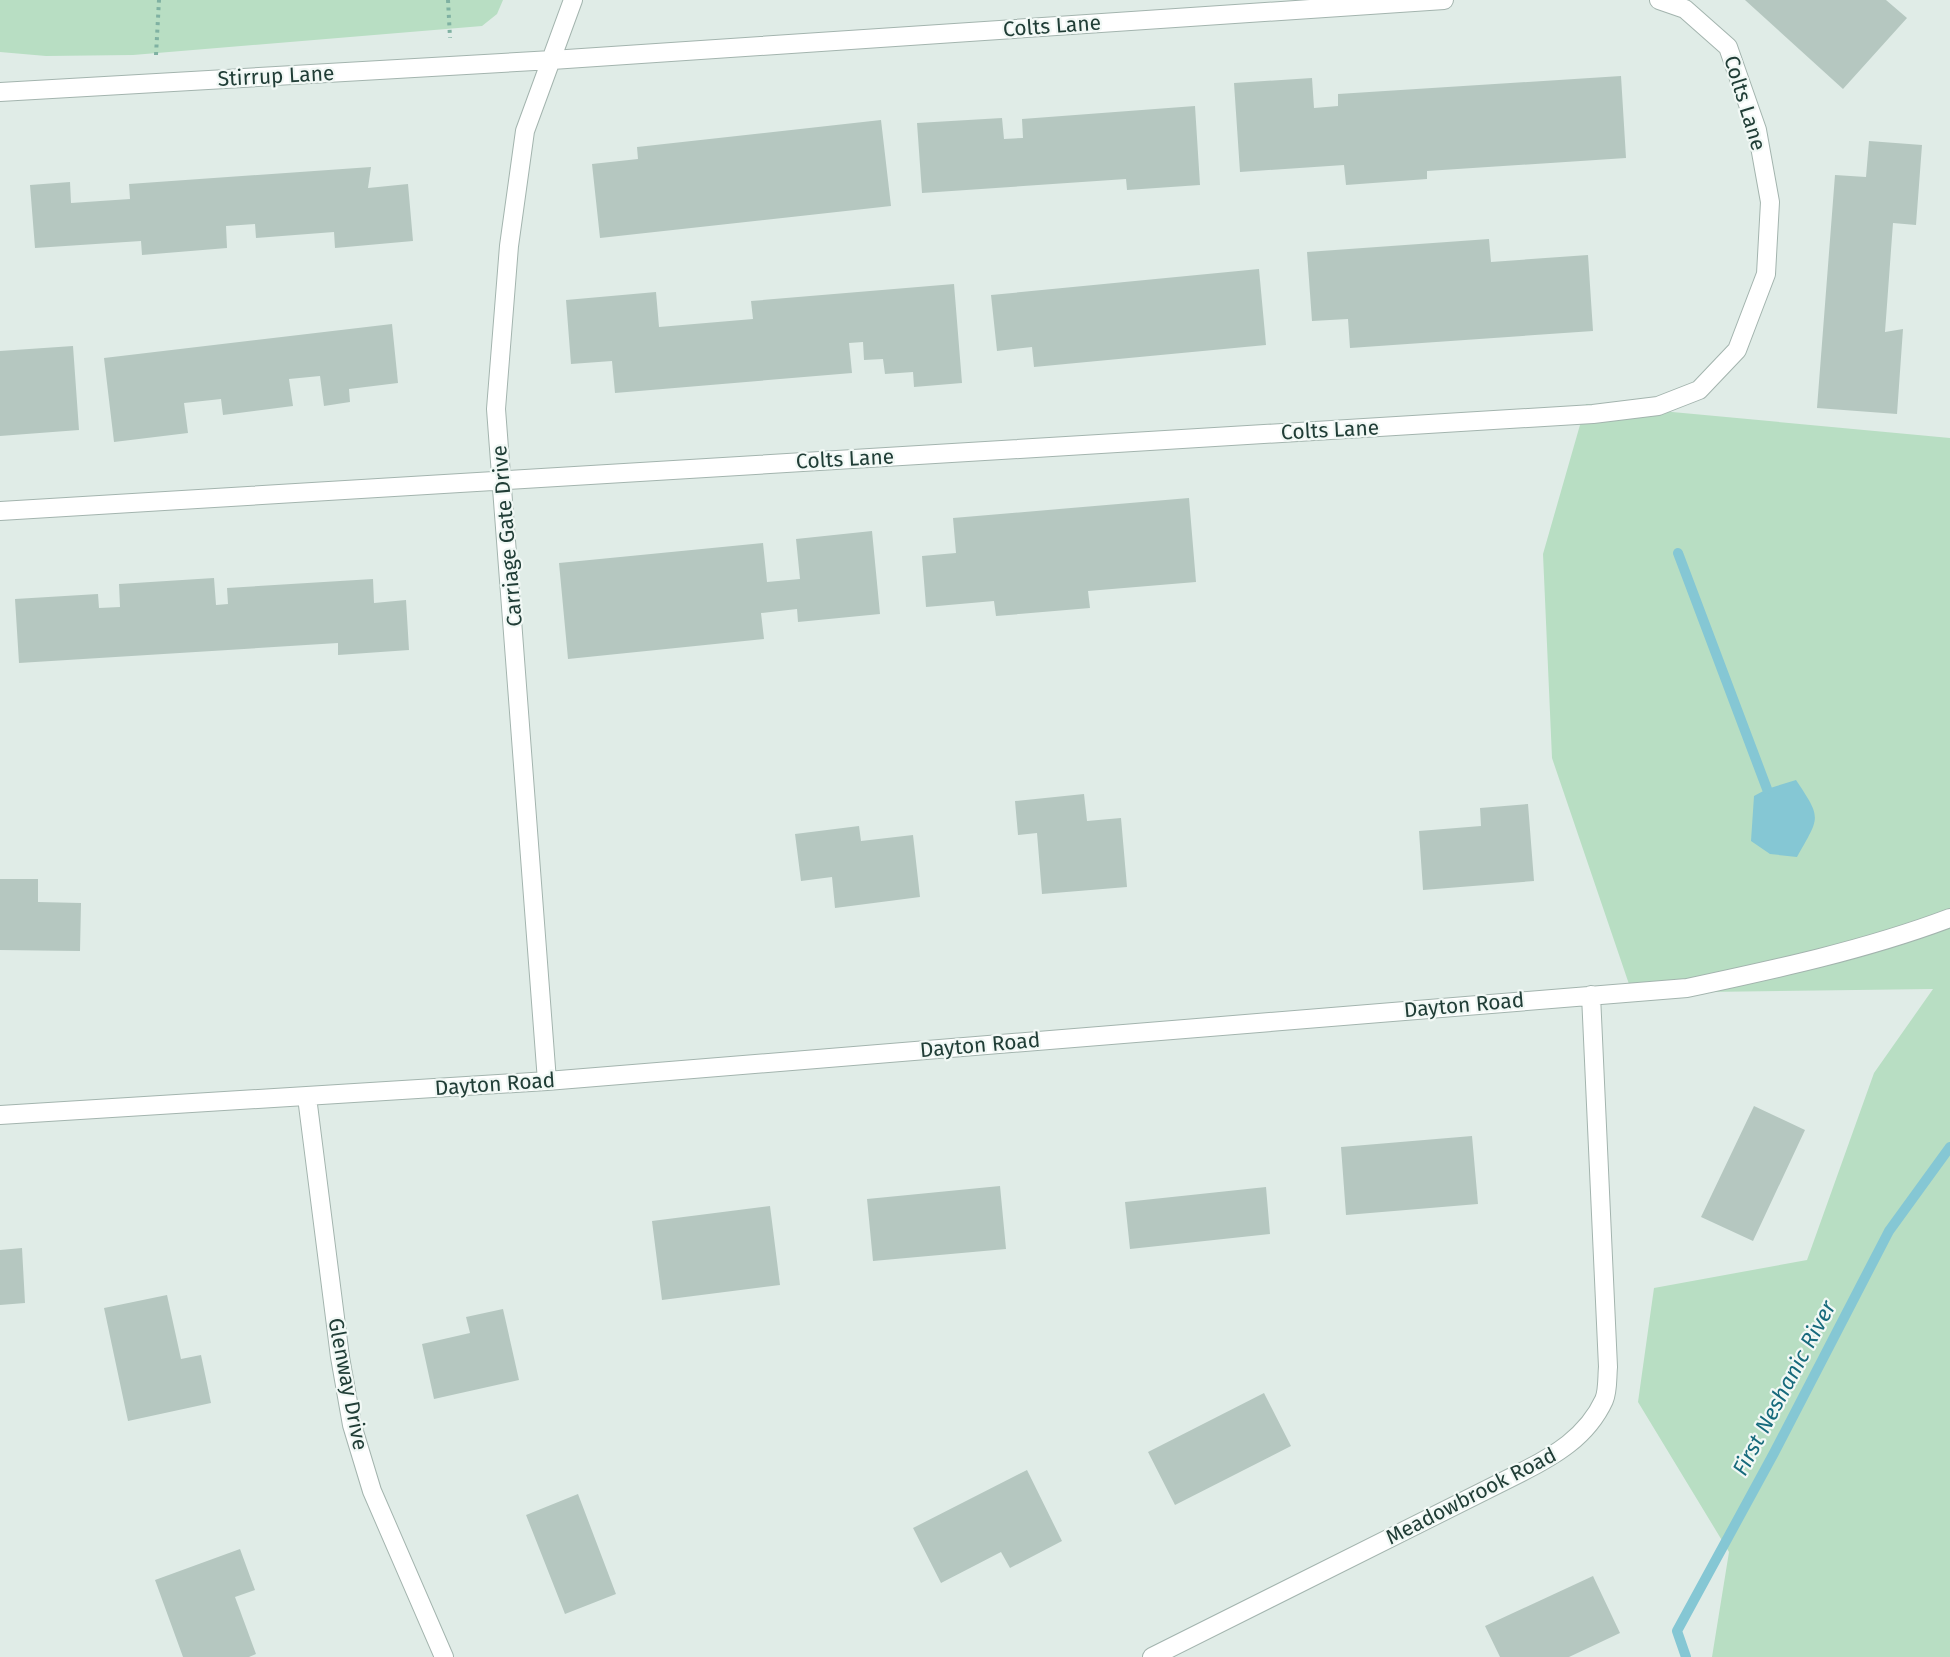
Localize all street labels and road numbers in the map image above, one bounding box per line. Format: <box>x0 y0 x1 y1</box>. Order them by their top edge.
street label: Colts Lane <box>1002 10 1102 42</box>
street label: Colts Lane <box>1718 52 1772 154</box>
street label: Stirrup Lane <box>217 60 335 92</box>
street label: Colts Lane <box>1280 414 1380 446</box>
street label: Colts Lane <box>795 443 895 475</box>
street label: Carriage Gate Drive <box>486 444 528 628</box>
street label: Dayton Road <box>1403 987 1525 1023</box>
street label: Dayton Road <box>919 1027 1041 1063</box>
street label: Dayton Road <box>434 1067 556 1101</box>
street label: Glenway Drive <box>322 1316 374 1452</box>
street label: Meadowbrook Road <box>1381 1442 1561 1550</box>

